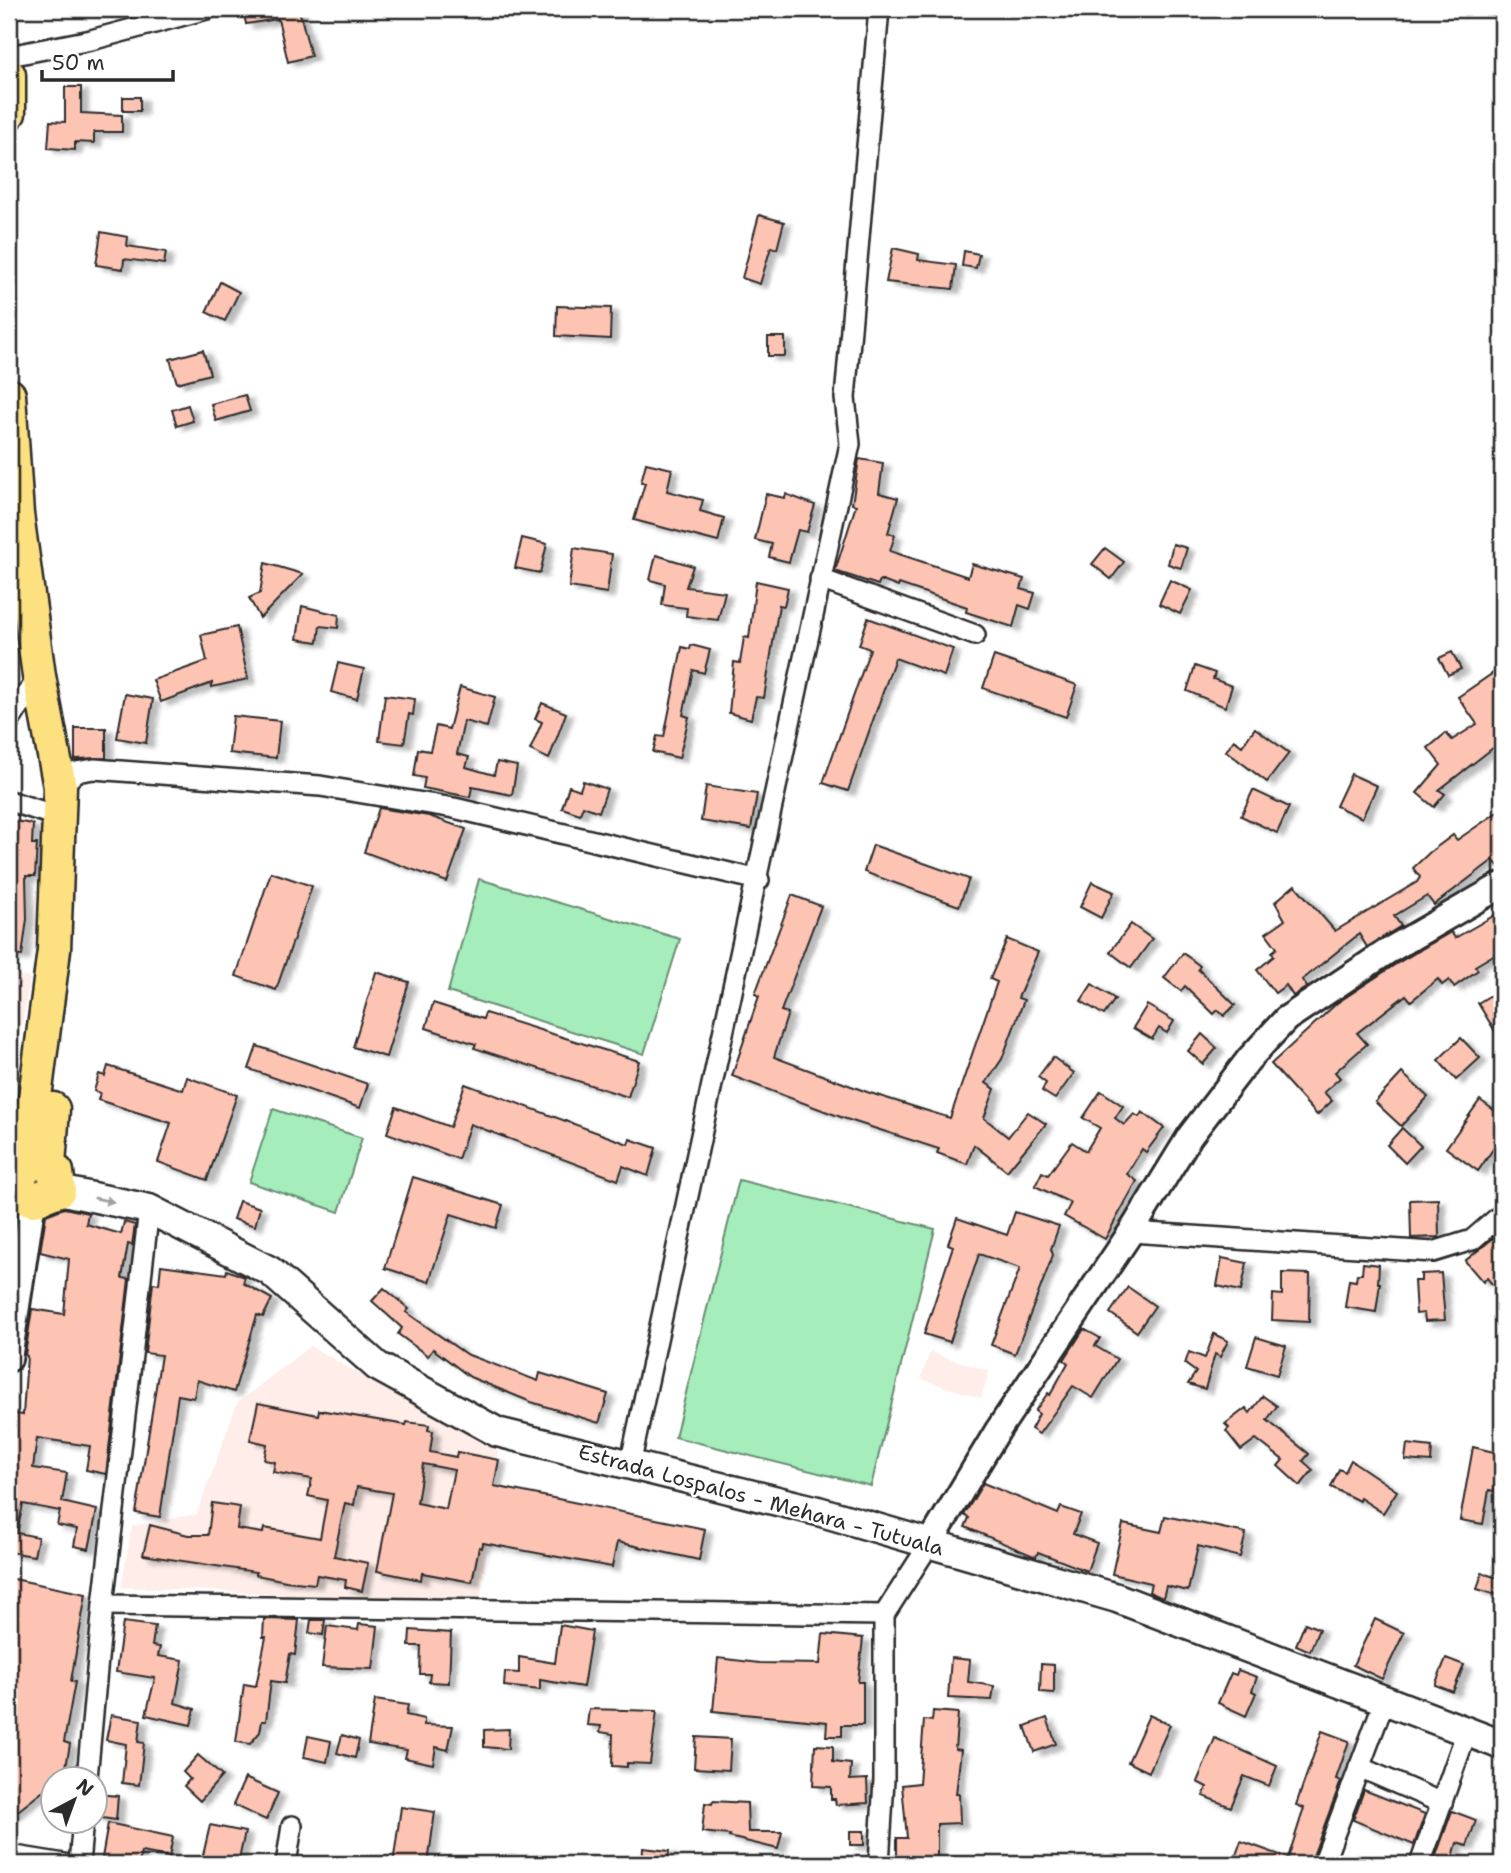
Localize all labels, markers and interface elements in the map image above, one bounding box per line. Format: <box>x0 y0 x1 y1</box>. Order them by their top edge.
scale bar <box>42 38 173 82</box>
text: 50 m <box>52 49 105 77</box>
one-way arrow <box>93 1194 115 1205</box>
street label: Estrada Lospalos - Mehara - Tutuala <box>575 1438 947 1562</box>
north arrow <box>38 1764 108 1834</box>
text: N <box>71 1773 99 1802</box>

